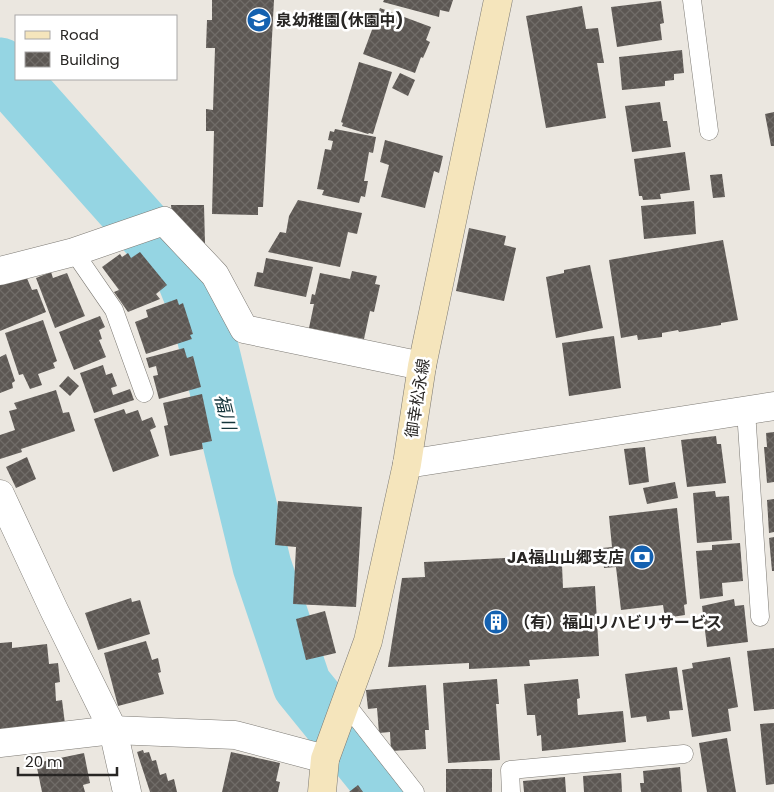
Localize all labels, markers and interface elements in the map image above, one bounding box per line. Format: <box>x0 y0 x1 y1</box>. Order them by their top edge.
school or university icon: 泉幼稚園(休園中) <box>246 7 272 33</box>
place label: 泉幼稚園(休園中) <box>276 9 403 32</box>
legend <box>15 15 178 80</box>
text: Road <box>60 24 99 45</box>
text: Building <box>60 49 120 70</box>
street label: 御幸松永線 <box>400 357 435 439</box>
water label: 福川 <box>209 391 242 434</box>
bank icon: JA福山山郷支店 <box>629 544 655 570</box>
place label: JA福山山郷支店 <box>507 546 624 569</box>
building icon: （有）福山リハビリサービス <box>483 609 509 635</box>
place label: （有）福山リハビリサービス <box>514 611 722 634</box>
scale bar <box>18 744 116 776</box>
text: 20 m <box>25 751 63 772</box>

